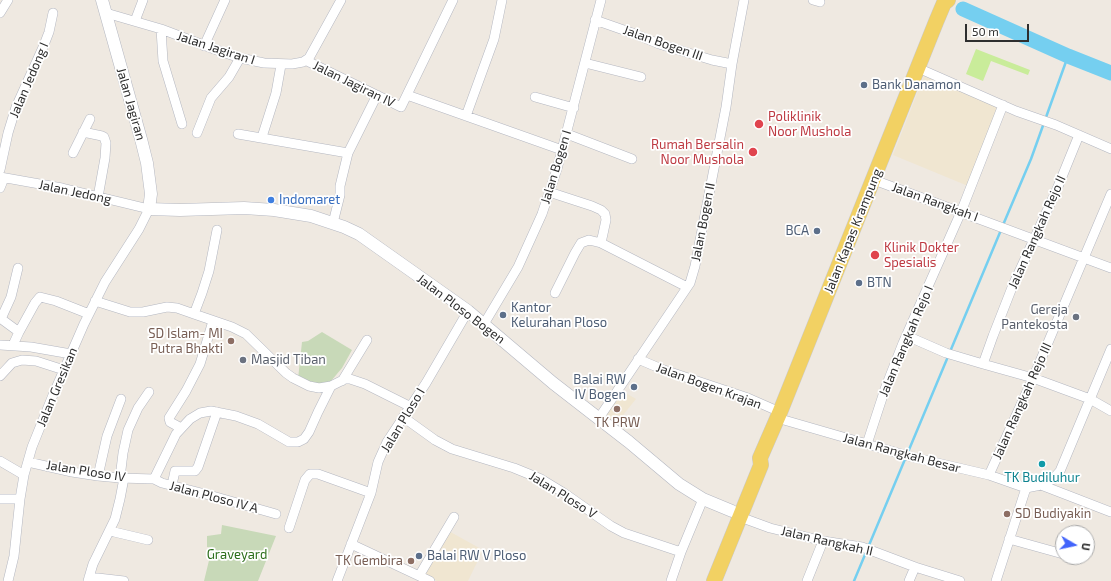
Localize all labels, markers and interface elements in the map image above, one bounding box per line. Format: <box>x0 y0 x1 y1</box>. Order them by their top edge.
scale bar <box>967 16 1031 42</box>
street label: Jalan Bogen III <box>621 22 705 64</box>
text: 50 m <box>972 24 999 38</box>
street label: Jalan Jagiran I <box>175 28 257 68</box>
street label: Jalan Jedong I <box>6 40 52 120</box>
street label: Jalan Jagiran IV <box>311 57 397 111</box>
street label: Jalan Jagiran <box>113 66 149 142</box>
place label: Bank Danamon <box>872 77 961 93</box>
marker: Bank Danamon <box>859 80 869 90</box>
place label: Poliklinik Noor Mushola <box>768 109 851 140</box>
marker: Poliklinik Noor Mushola <box>753 118 765 130</box>
street label: Jalan Bogen I <box>537 128 575 206</box>
place label: Rumah Bersalin Noor Mushola <box>651 137 744 168</box>
marker: Rumah Bersalin Noor Mushola <box>747 146 759 158</box>
street label: Jalan Kapas Krampung <box>821 166 885 296</box>
street label: Jalan Rangkah Rejo II <box>1005 173 1069 291</box>
street label: Jalan Jedong <box>37 177 113 207</box>
street label: Jalan Rangkah I <box>890 179 980 225</box>
street label: Jalan Bogen II <box>688 181 718 263</box>
place label: Indomaret <box>279 192 340 208</box>
marker: Indomaret <box>266 195 276 205</box>
place label: BCA <box>785 223 809 239</box>
marker: BCA <box>812 226 822 236</box>
place label: Klinik Dokter Spesialis <box>884 240 959 271</box>
marker: Klinik Dokter Spesialis <box>869 249 881 261</box>
street label: Jalan Ploso Bogen <box>414 271 508 347</box>
place label: BTN <box>867 275 892 291</box>
marker: BTN <box>854 278 864 288</box>
street label: Jalan Rangkah Rejo I <box>876 283 936 399</box>
place label: Kantor Kelurahan Ploso <box>511 300 607 331</box>
place label: Gereja Pantekosta <box>1001 302 1068 333</box>
marker: Kantor Kelurahan Ploso <box>498 310 508 320</box>
marker: Gereja Pantekosta <box>1071 312 1081 322</box>
place label: SD Islam- MI Putra Bhakti <box>148 326 223 357</box>
marker: SD Islam- MI Putra Bhakti <box>226 336 236 346</box>
street label: Jalan Rangkah Rejo III <box>989 340 1055 462</box>
street label: Jalan Gresikan <box>33 345 81 429</box>
place label: Masjid Tiban <box>251 352 326 368</box>
marker: Masjid Tiban <box>238 355 248 365</box>
street label: Jalan Bogen Krajan <box>654 360 764 412</box>
place label: Balai RW IV Bogen <box>573 372 626 403</box>
marker: Balai RW IV Bogen <box>629 382 639 392</box>
street label: Jalan Ploso I <box>378 385 428 455</box>
marker: TK PRW <box>612 404 622 414</box>
place label: TK PRW <box>594 415 640 431</box>
street label: Jalan Rangkah Besar <box>841 430 963 476</box>
street label: Jalan Ploso IV <box>45 457 127 485</box>
marker: TK Budiluhur <box>1037 459 1047 469</box>
street label: Jalan Ploso V <box>526 468 600 522</box>
place label: TK Budiluhur <box>1004 470 1080 486</box>
street label: Jalan Ploso IV A <box>168 478 260 516</box>
place label: SD Budiyakin <box>1015 506 1091 522</box>
marker: SD Budiyakin <box>1002 509 1012 519</box>
street label: Jalan Rangkah II <box>779 523 875 559</box>
north arrow <box>1055 525 1095 565</box>
text: U <box>1079 542 1093 552</box>
park label: Graveyard <box>207 547 267 563</box>
place label: Balai RW V Ploso <box>427 548 526 564</box>
marker: Balai RW V Ploso <box>414 551 424 561</box>
place label: TK Gembira <box>335 553 403 569</box>
marker: TK Gembira <box>406 556 416 566</box>

